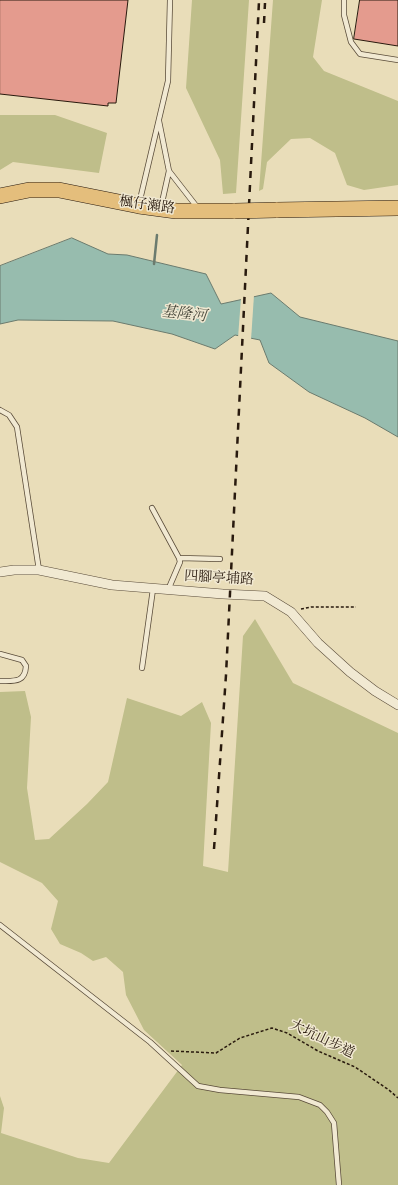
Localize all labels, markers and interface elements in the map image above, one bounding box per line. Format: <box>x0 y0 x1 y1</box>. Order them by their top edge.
street label: 楓仔瀨路 <box>118 194 176 218</box>
water label: 基隆河 <box>161 304 207 326</box>
street label: 四腳亭埔路 <box>184 569 254 589</box>
street label: 大坑山步道 <box>287 1017 357 1063</box>

